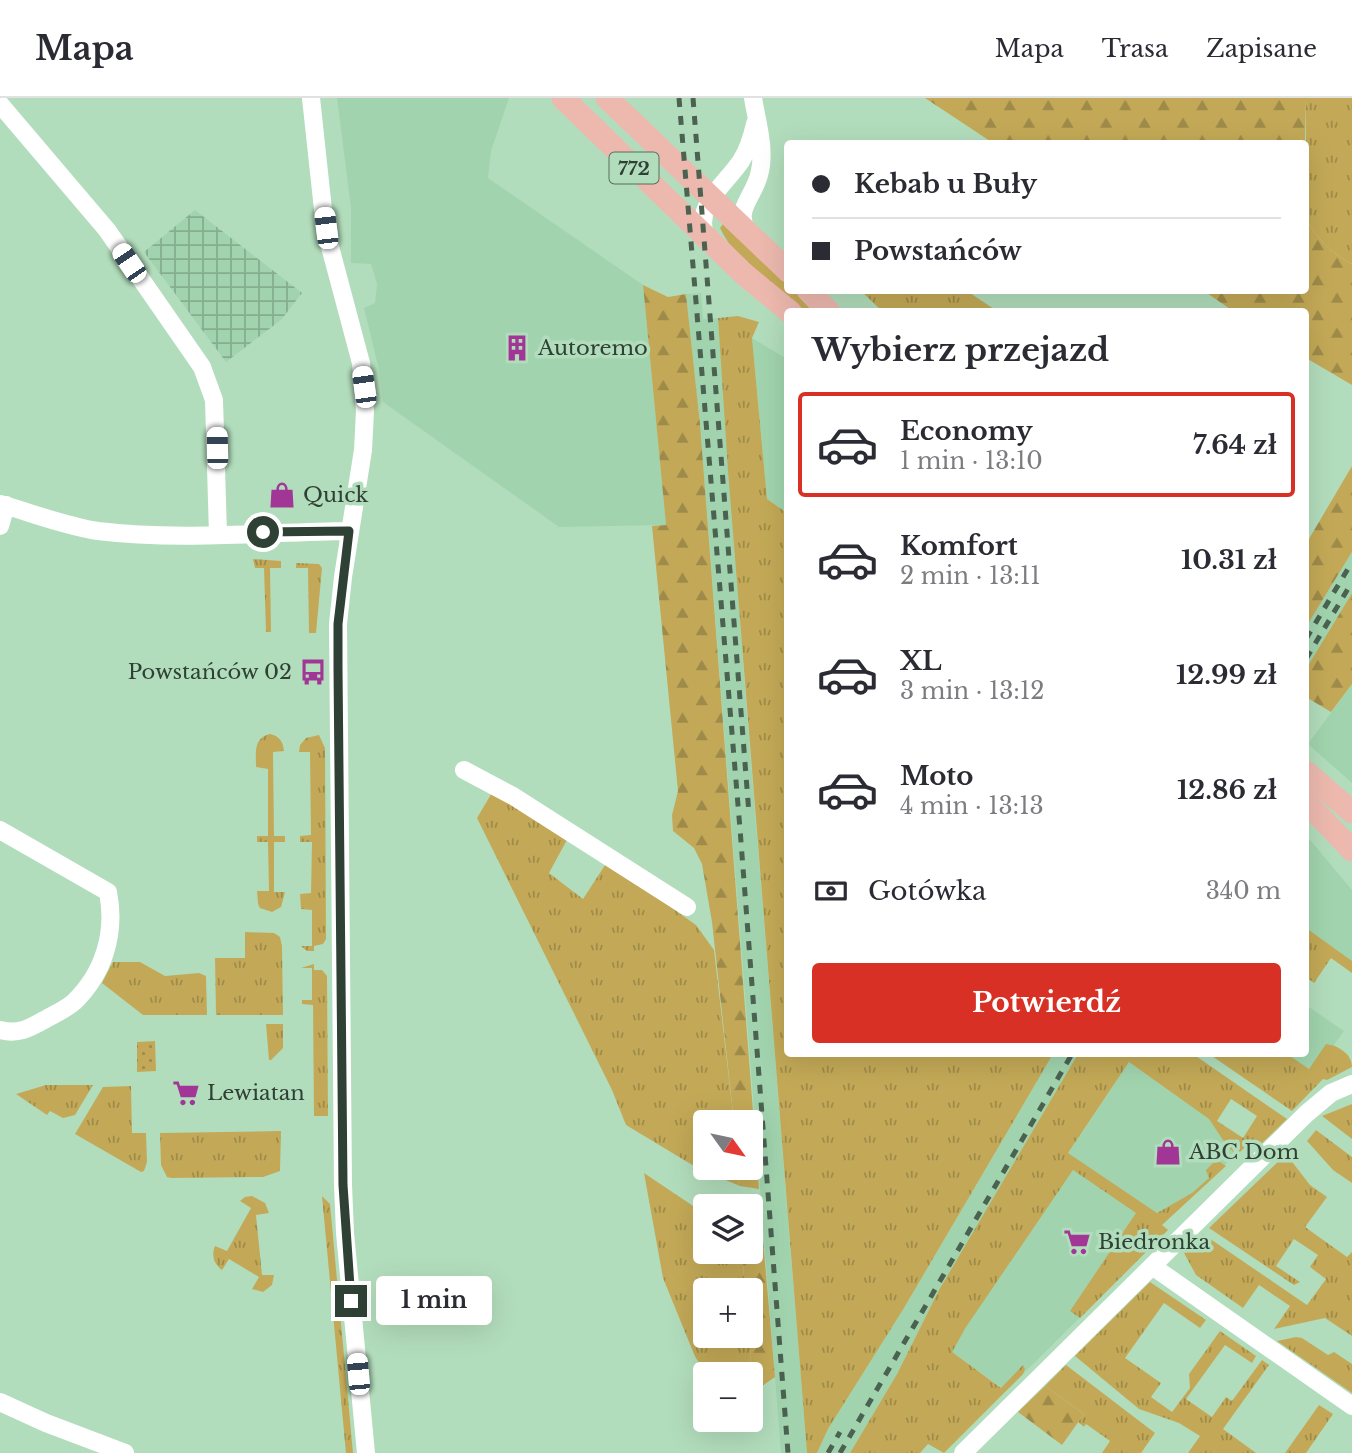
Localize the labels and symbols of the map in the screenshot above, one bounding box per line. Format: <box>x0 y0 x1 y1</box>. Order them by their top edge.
road number: 772 <box>610 152 658 184</box>
car <box>314 206 339 250</box>
car <box>109 240 150 286</box>
building icon: Autoremo <box>502 333 532 363</box>
place label: Autoremo <box>537 335 648 361</box>
car <box>351 365 378 409</box>
car <box>207 427 228 469</box>
shop icon: Quick <box>267 480 297 510</box>
place label: Quick <box>303 482 368 508</box>
route start <box>247 516 279 548</box>
bus stop icon: Powstańców 02 <box>298 657 328 687</box>
place label: Powstańców 02 <box>128 659 292 685</box>
supermarket icon: Lewiatan <box>171 1078 201 1108</box>
place label: Lewiatan <box>207 1080 305 1106</box>
north arrow <box>693 1110 763 1180</box>
shop icon: ABC Dom <box>1153 1137 1183 1167</box>
place label: ABC Dom <box>1188 1139 1299 1165</box>
supermarket icon: Biedronka <box>1062 1227 1092 1257</box>
place label: Biedronka <box>1098 1229 1210 1255</box>
callout: 1 min <box>376 1276 491 1326</box>
route end <box>335 1285 367 1317</box>
car <box>346 1352 371 1396</box>

